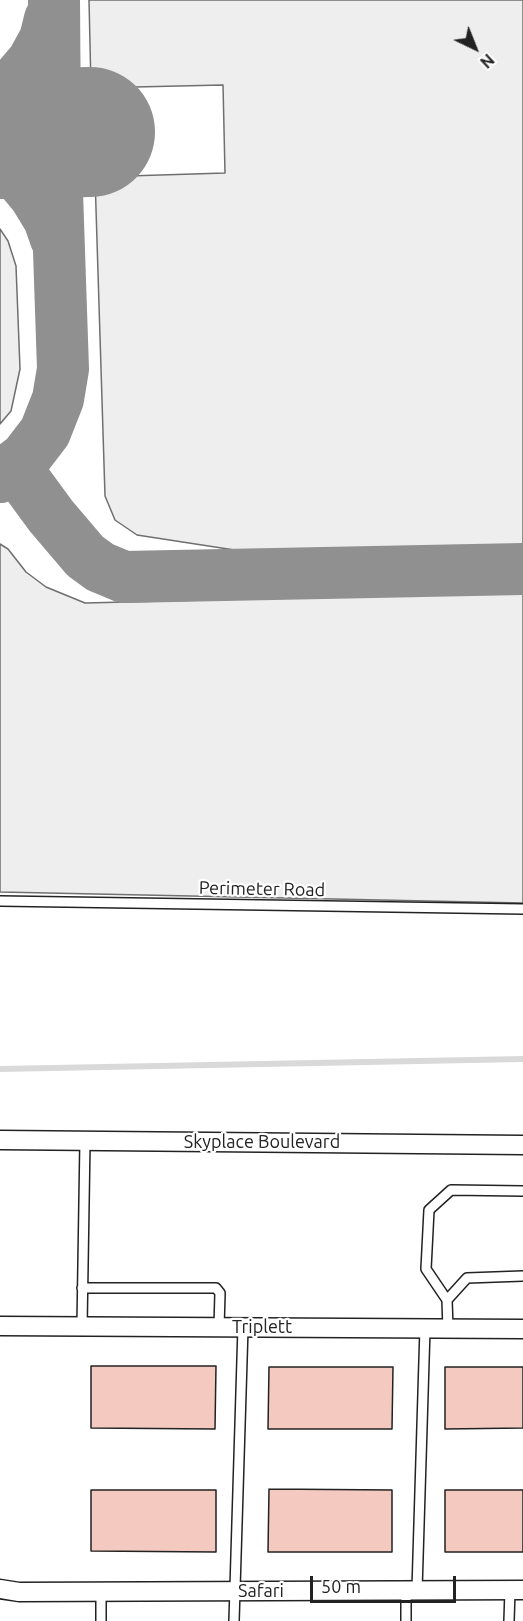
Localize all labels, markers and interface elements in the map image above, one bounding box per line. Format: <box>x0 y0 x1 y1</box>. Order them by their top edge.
north arrow <box>445 18 505 78</box>
text: N <box>477 51 498 72</box>
street label: Perimeter Road <box>199 877 325 901</box>
street label: Skyplace Boulevard <box>184 1131 340 1153</box>
street label: Triplett <box>232 1316 292 1338</box>
scale bar <box>313 1564 458 1602</box>
text: 50 m <box>321 1576 361 1596</box>
street label: Safari <box>238 1580 284 1602</box>

